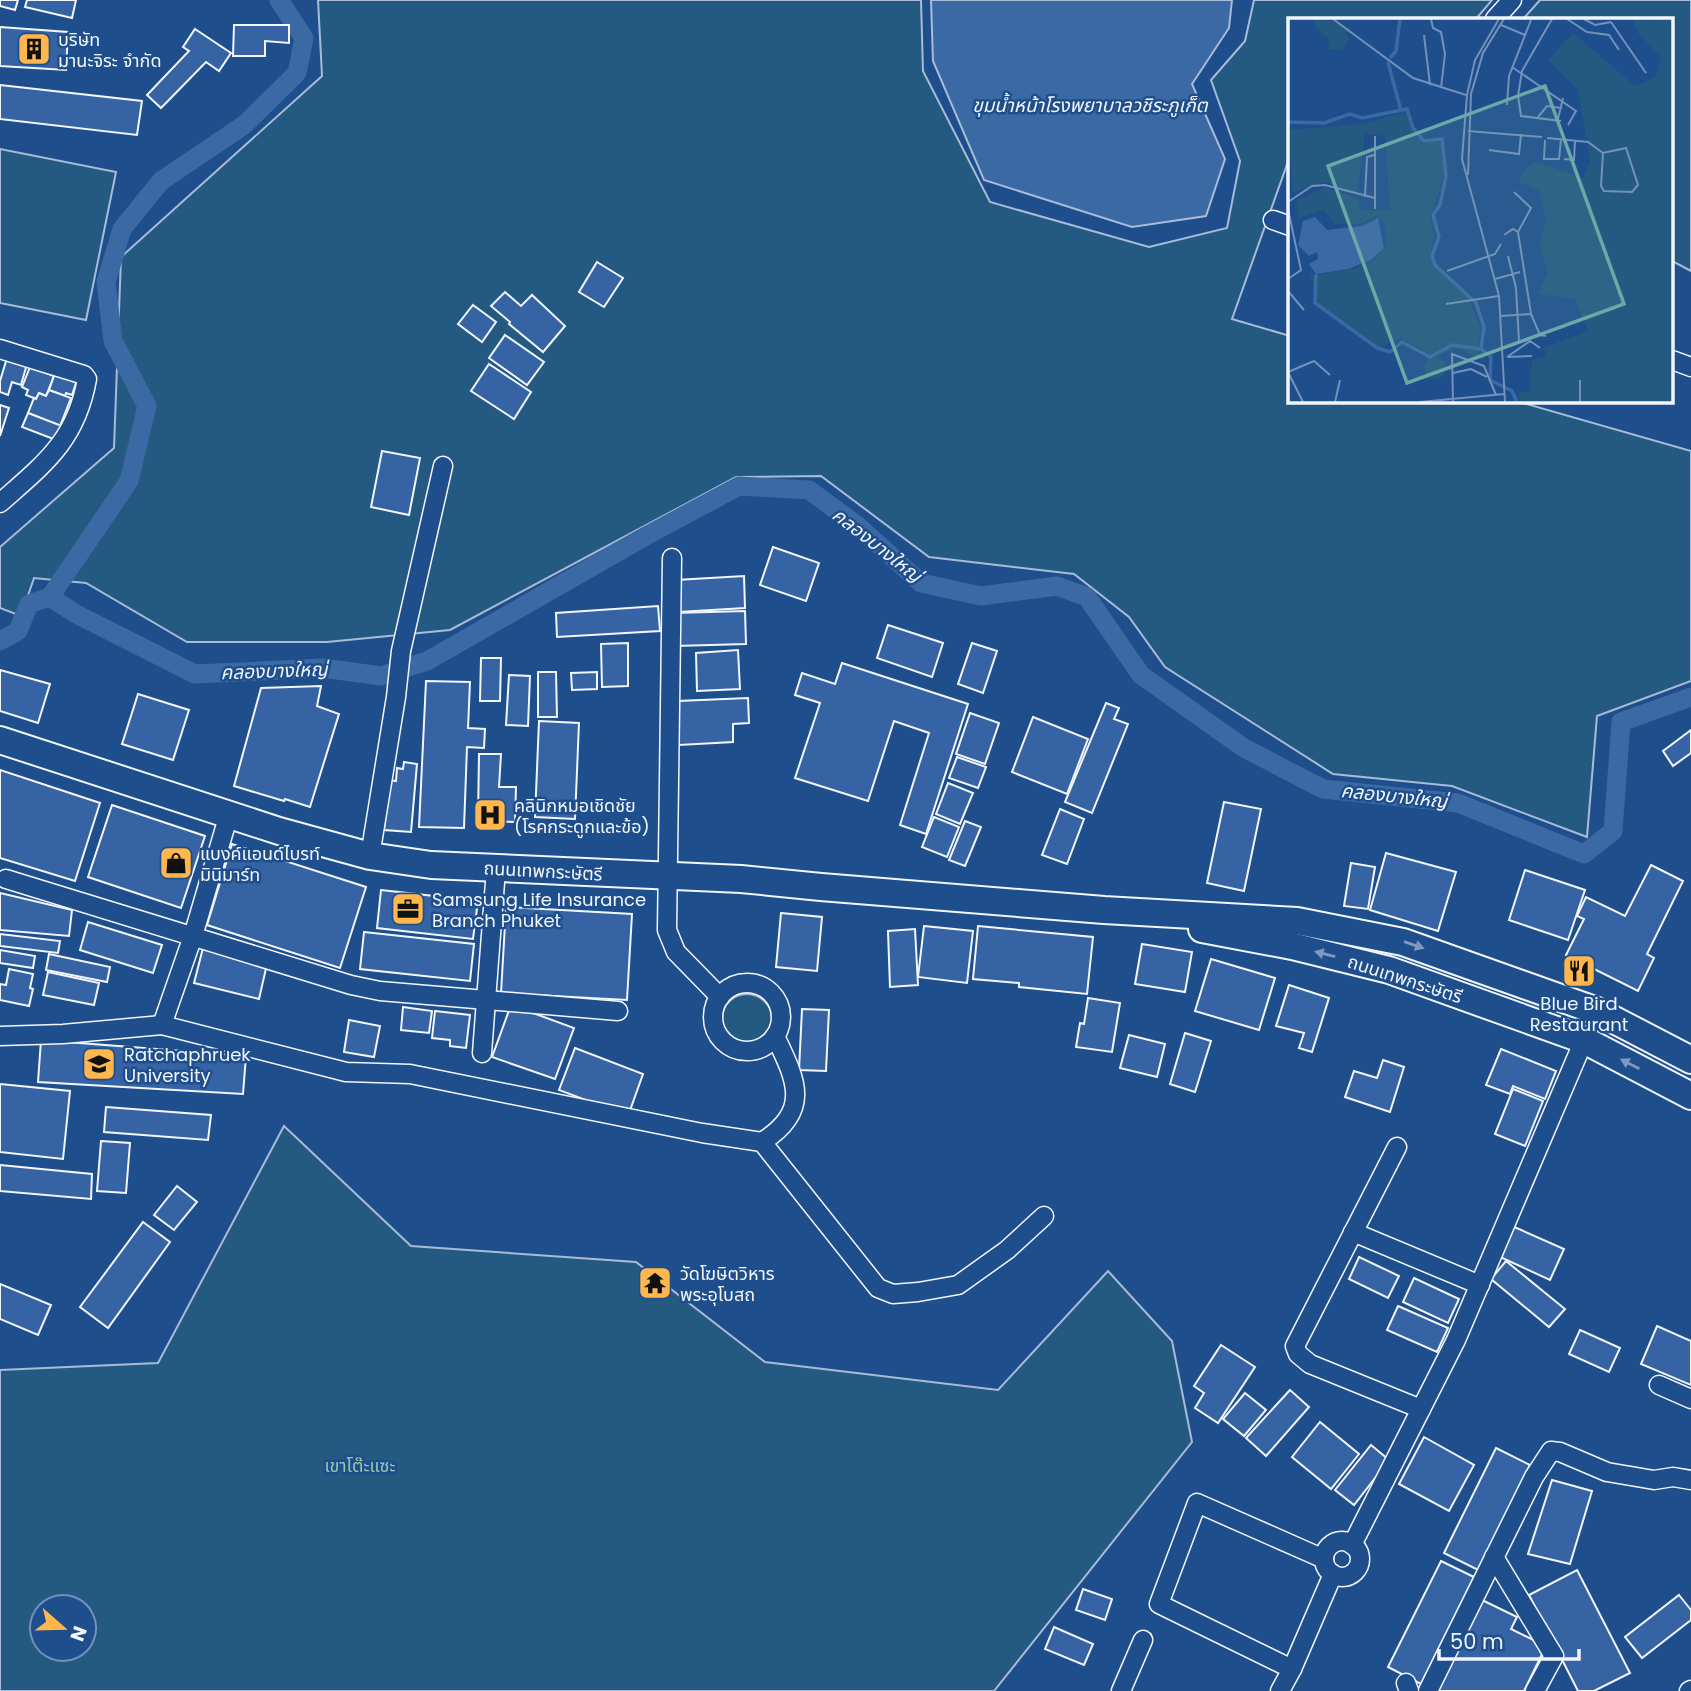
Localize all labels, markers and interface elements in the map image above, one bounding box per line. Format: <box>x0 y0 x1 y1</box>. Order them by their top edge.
inset map <box>1288 18 1674 402</box>
place label: บริษัท มานะจิระ จำกัด <box>58 27 162 73</box>
building icon: บริษัท มานะจิระ จำกัด <box>15 30 53 68</box>
water label: ขุมน้ำหน้าโรงพยาบาลวชิระภูเก็ต <box>972 92 1209 119</box>
water label: คลองบางใหญ่ <box>827 501 930 590</box>
water label: คลองบางใหญ่ <box>220 656 331 686</box>
water label: คลองบางใหญ่ <box>1339 777 1452 815</box>
place label: คลินิกหมอเชิดชัย (โรคกระดูกและข้อ) <box>514 793 650 839</box>
hospital icon: คลินิกหมอเชิดชัย (โรคกระดูกและข้อ) <box>471 796 509 834</box>
place label: แบงค์แอนด์ไบรท์ มินิมาร์ท <box>200 841 320 887</box>
shop icon: แบงค์แอนด์ไบรท์ มินิมาร์ท <box>157 844 195 882</box>
street label: ถนนเทพกระษัตรี <box>483 855 603 887</box>
place label: Samsung Life Insurance Branch Phuket <box>432 887 646 933</box>
office icon: Samsung Life Insurance Branch Phuket <box>389 890 427 928</box>
one-way arrow <box>1404 940 1425 951</box>
one-way arrow <box>1314 948 1336 959</box>
street label: ถนนเทพกระษัตรี <box>1344 949 1466 1009</box>
restaurant icon: Blue Bird Restaurant <box>1560 952 1598 990</box>
place label: Blue Bird Restaurant <box>1530 991 1628 1037</box>
place label: Ratchaphruek University <box>124 1042 251 1088</box>
school or university icon: Ratchaphruek University <box>80 1045 118 1083</box>
one-way arrow <box>1620 1059 1640 1071</box>
place label: วัดโฆษิตวิหาร พระอุโบสถ <box>680 1261 775 1307</box>
temple icon: วัดโฆษิตวิหาร พระอุโบสถ <box>636 1264 674 1302</box>
park label: เขาโต๊ะแซะ <box>324 1453 396 1478</box>
north arrow <box>28 1593 98 1663</box>
scale bar <box>1439 1618 1579 1662</box>
text: N <box>63 1622 94 1645</box>
text: 50 m <box>1450 1627 1504 1656</box>

